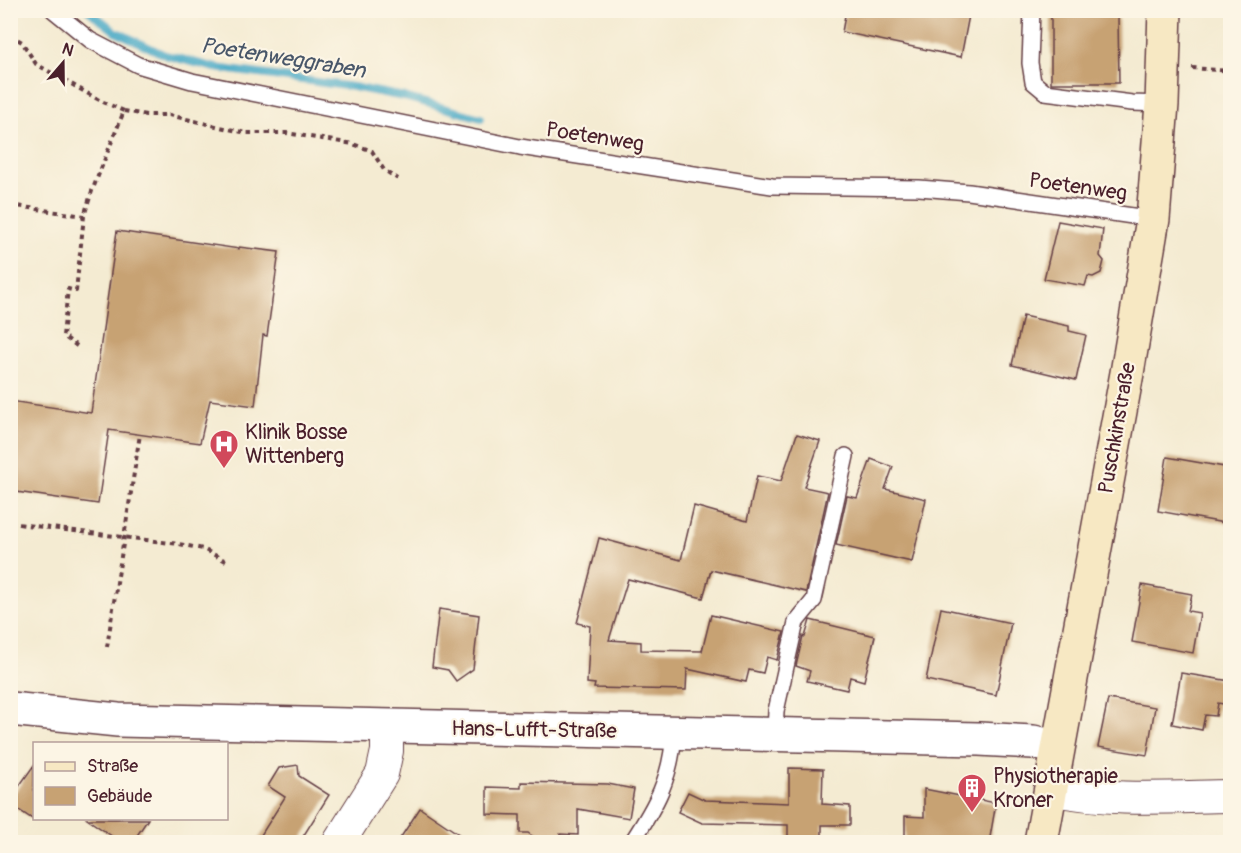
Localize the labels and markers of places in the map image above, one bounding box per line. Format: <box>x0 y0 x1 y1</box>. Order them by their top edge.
place label: Klinik Bosse Wittenberg <box>245 419 348 470</box>
hospital icon: Klinik Bosse Wittenberg <box>208 428 240 470</box>
place label: Physiotherapie Kroner <box>993 763 1118 814</box>
building icon: Physiotherapie Kroner <box>956 772 988 814</box>

